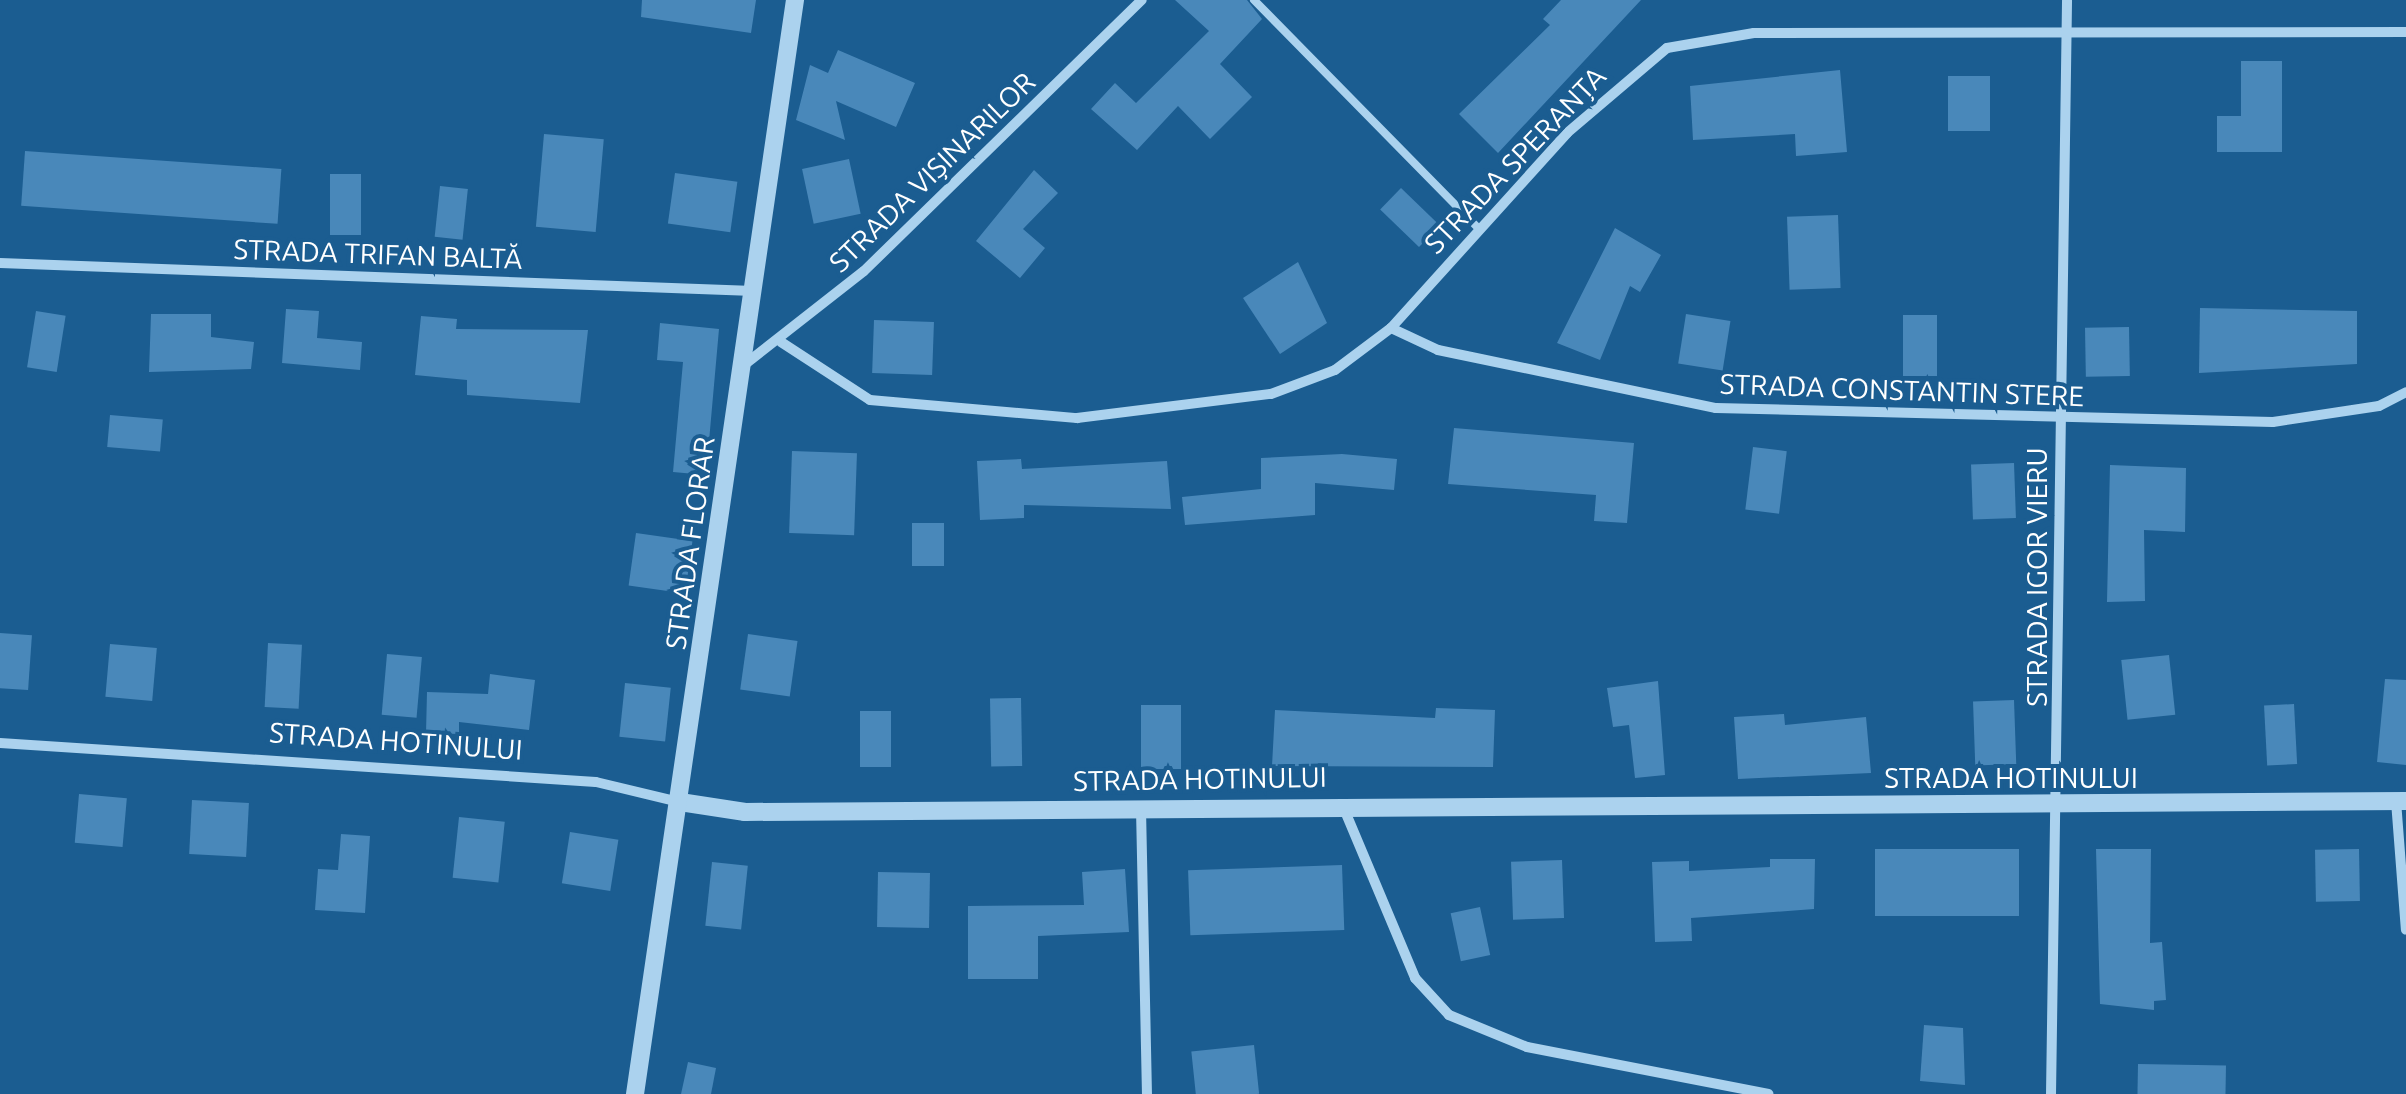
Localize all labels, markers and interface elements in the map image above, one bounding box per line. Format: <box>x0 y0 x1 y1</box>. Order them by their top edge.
street label: STRADA SPERANȚA <box>1417 60 1613 260</box>
street label: STRADA VIȘINARILOR <box>822 65 1042 279</box>
street label: STRADA TRIFAN BALTĂ <box>233 232 523 276</box>
street label: STRADA CONSTANTIN STERE <box>1719 367 2085 413</box>
street label: STRADA FLORAR <box>658 434 722 652</box>
street label: STRADA IGOR VIERU <box>2020 447 2054 707</box>
street label: STRADA HOTINULUI <box>268 715 524 767</box>
street label: STRADA HOTINULUI <box>1073 760 1327 798</box>
street label: STRADA HOTINULUI <box>1884 761 2138 795</box>

